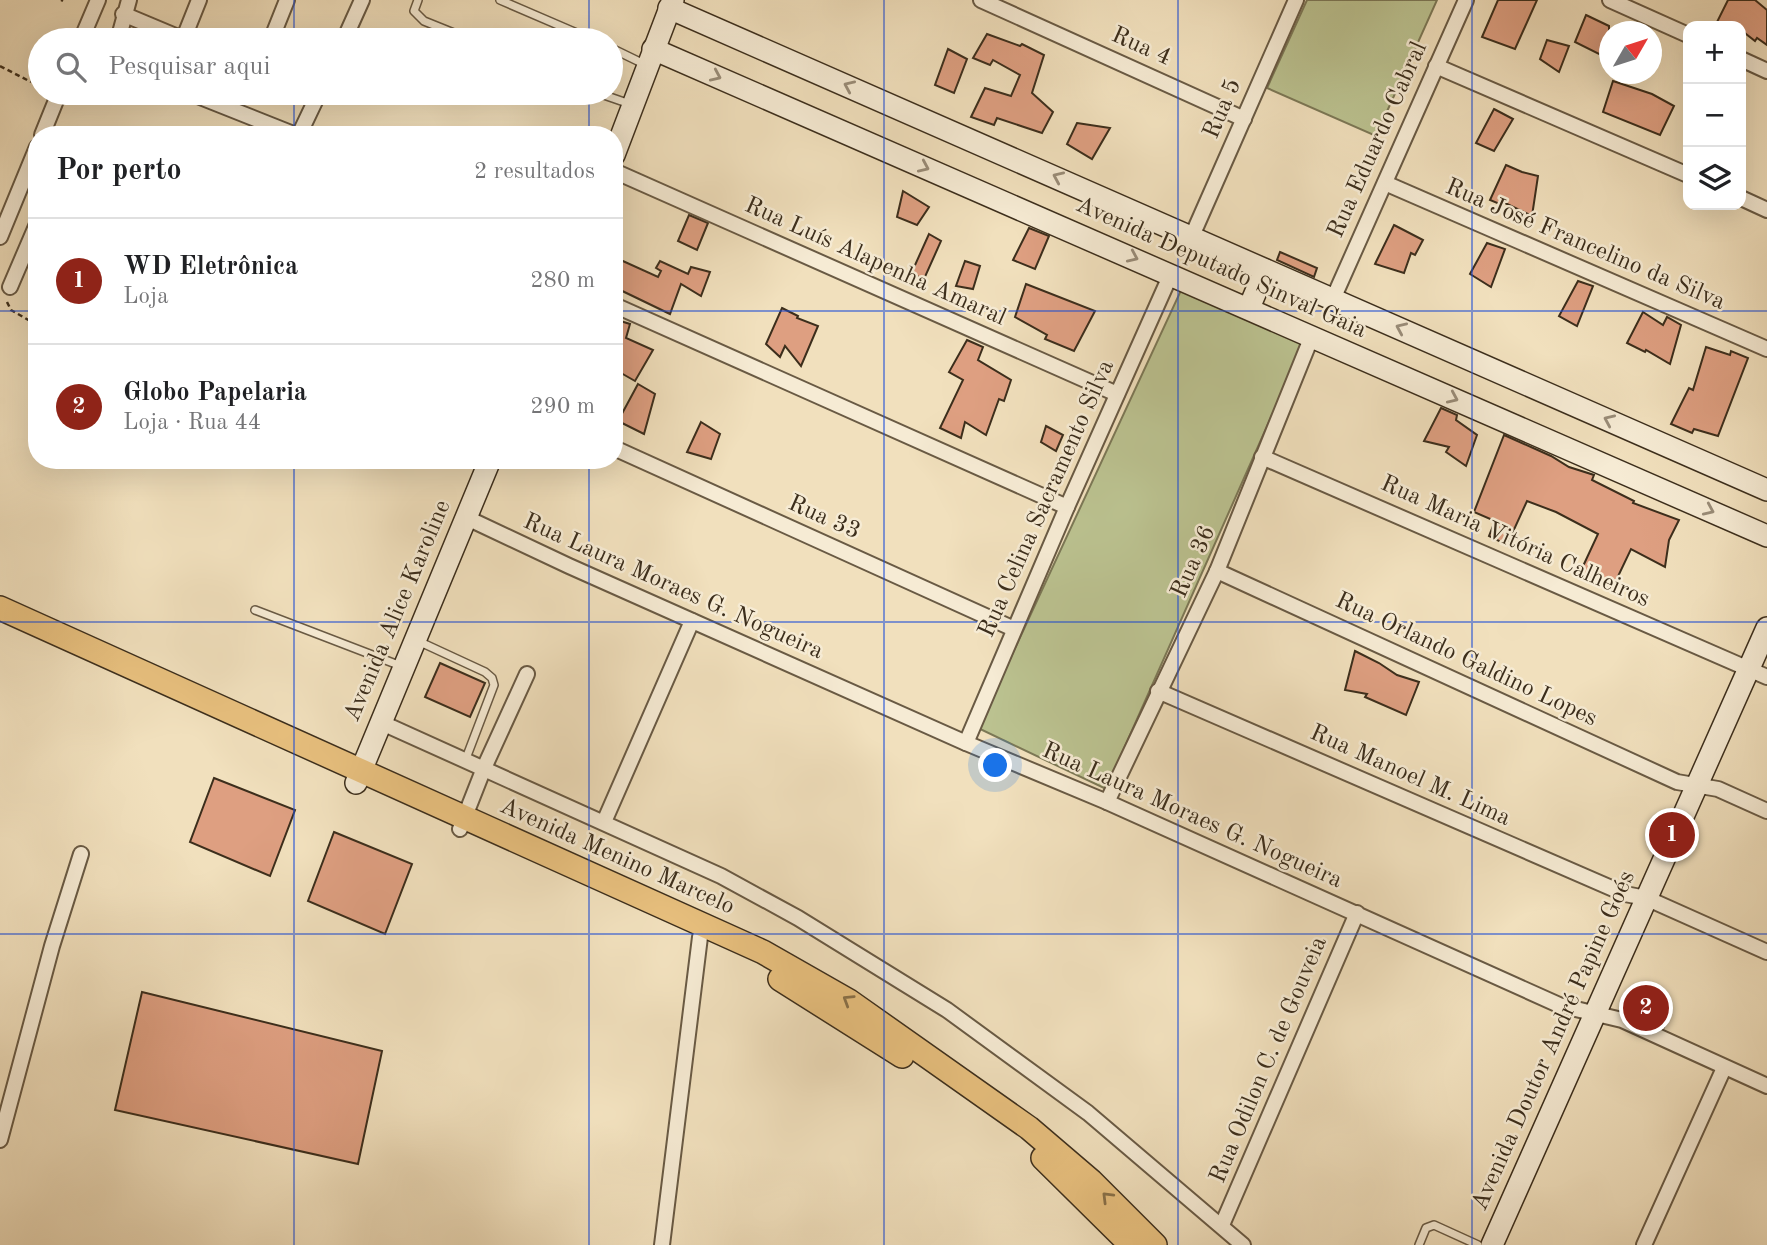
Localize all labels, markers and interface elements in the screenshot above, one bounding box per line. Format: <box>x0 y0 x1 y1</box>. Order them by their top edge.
north arrow <box>1599 21 1662 84</box>
map controls <box>1683 21 1746 210</box>
button: + <box>1683 21 1746 84</box>
street label: Rua 4 <box>1108 23 1174 71</box>
search box <box>28 28 623 105</box>
street label: Rua Eduardo Cabral <box>1324 38 1432 242</box>
icon: search <box>52 48 90 86</box>
text: Pesquisar aqui <box>108 54 270 80</box>
one-way arrow <box>709 68 721 82</box>
street label: Rua 5 <box>1200 76 1246 142</box>
one-way arrow <box>844 81 856 95</box>
button: − <box>1683 84 1746 147</box>
button: layers <box>1683 147 1746 210</box>
text: Por perto <box>56 156 182 186</box>
one-way arrow <box>917 159 930 173</box>
text: 2 resultados <box>474 160 595 183</box>
one-way arrow <box>1053 172 1065 186</box>
street label: Rua José Francelino da Silva <box>1442 175 1728 315</box>
street label: Rua Luís Alapenha Amaral <box>741 193 1009 331</box>
street label: Avenida Deputado Sinval Gaia <box>1072 193 1370 343</box>
one-way arrow <box>1126 249 1138 263</box>
text: WD Eletrônica <box>123 254 298 280</box>
text: 1 <box>72 269 86 292</box>
text: 280 m <box>530 269 595 292</box>
text: Loja <box>123 285 169 308</box>
one-way arrow <box>1396 322 1408 336</box>
street label: Rua Celina Sacramento Silva <box>975 357 1119 641</box>
text: Globo Papelaria <box>123 380 307 406</box>
one-way arrow <box>1446 390 1459 404</box>
text: 2 <box>72 395 86 418</box>
text: 290 m <box>530 395 595 418</box>
text: Loja · Rua 44 <box>123 411 261 434</box>
one-way arrow <box>1604 414 1616 428</box>
street label: Rua Maria Vitória Calheiros <box>1377 472 1653 612</box>
street label: Rua 33 <box>784 491 864 545</box>
street label: Avenida Alice Karoline <box>340 497 456 725</box>
one-way arrow <box>1703 502 1715 516</box>
street label: Rua Laura Moraes G. Nogueira <box>519 510 827 664</box>
street label: Rua 36 <box>1167 522 1221 602</box>
street label: Rua Orlando Galdino Lopes <box>1331 589 1601 731</box>
street label: Rua Manoel M. Lima <box>1306 721 1514 831</box>
street label: Rua Laura Moraes G. Nogueira <box>1038 739 1346 893</box>
your location <box>978 748 1012 782</box>
street label: Avenida Menino Marcelo <box>496 794 738 920</box>
pin: 1 <box>1649 809 1695 861</box>
street label: Avenida Doutor André Papine Goés <box>1468 868 1640 1214</box>
street label: Rua Odilon C. de Gouveia <box>1206 933 1332 1187</box>
pin: 2 <box>1623 982 1669 1034</box>
one-way arrow <box>843 996 856 1009</box>
one-way arrow <box>1102 1192 1115 1205</box>

